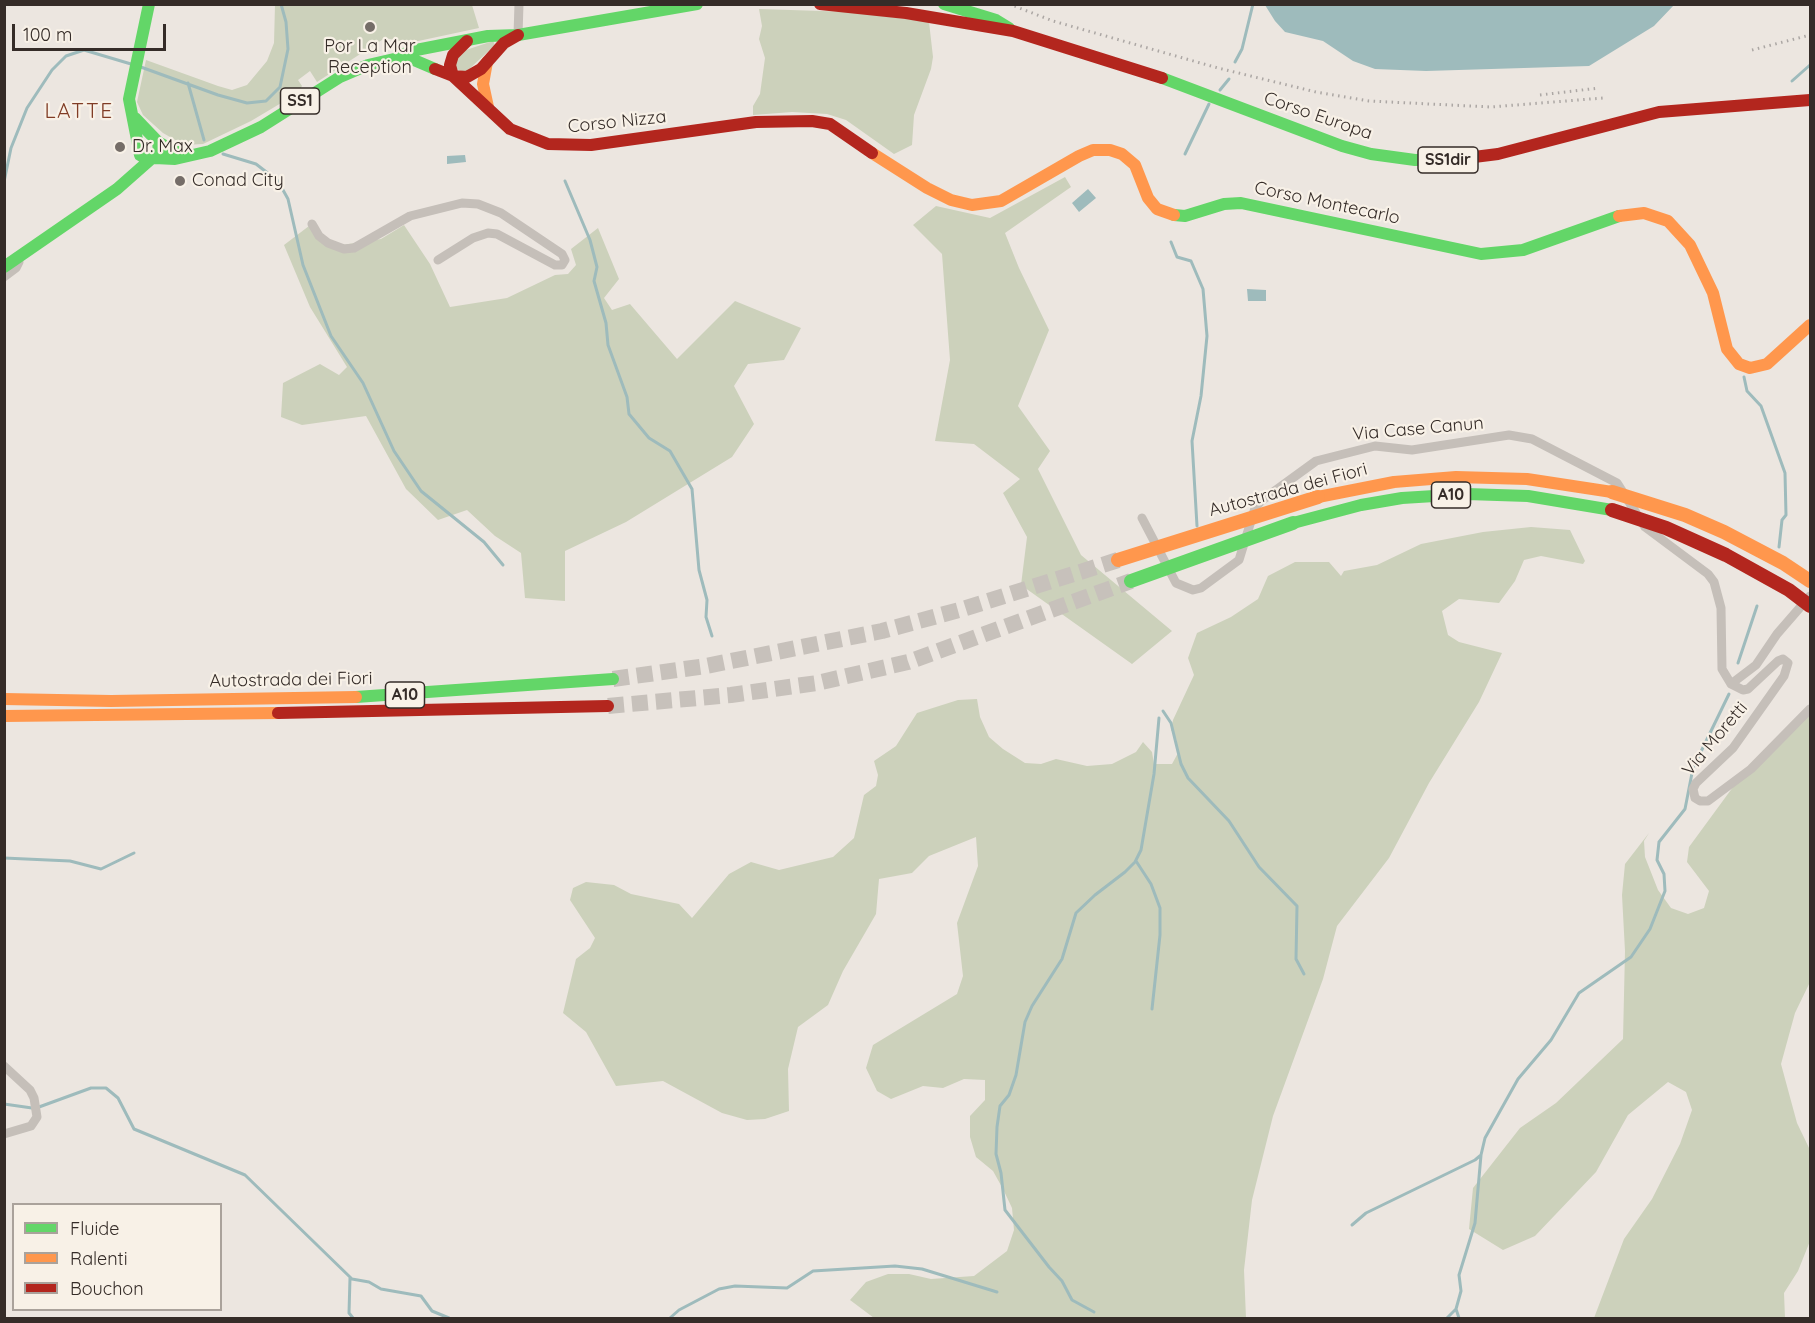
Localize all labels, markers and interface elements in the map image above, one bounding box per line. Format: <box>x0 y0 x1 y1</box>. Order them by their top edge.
scale bar <box>15 12 170 50</box>
marker: Por La Mar Reception <box>363 20 377 34</box>
text: 100 m <box>23 23 72 46</box>
place label: Por La Mar Reception <box>324 36 416 78</box>
street label: Corso Europa <box>1261 87 1375 145</box>
road number: SS1 <box>280 88 320 114</box>
district label: LATTE <box>44 99 114 125</box>
street label: Corso Nizza <box>567 106 667 138</box>
place label: Dr. Max <box>132 136 193 158</box>
marker: Dr. Max <box>113 140 127 154</box>
road number: SS1dir <box>1418 147 1478 173</box>
place label: Conad City <box>192 170 284 192</box>
marker: Conad City <box>173 174 187 188</box>
street label: Corso Montecarlo <box>1252 177 1402 229</box>
street label: Via Case Canun <box>1352 413 1484 445</box>
street label: Autostrada dei Fiori <box>1206 458 1370 522</box>
road number: A10 <box>1432 482 1470 508</box>
street label: Autostrada dei Fiori <box>209 668 373 692</box>
road number: A10 <box>386 682 424 708</box>
street label: Via Moretti <box>1678 698 1752 780</box>
legend <box>12 1203 222 1311</box>
text: Fluide <box>70 1217 119 1240</box>
text: Ralenti <box>70 1247 128 1270</box>
text: Bouchon <box>70 1277 144 1300</box>

